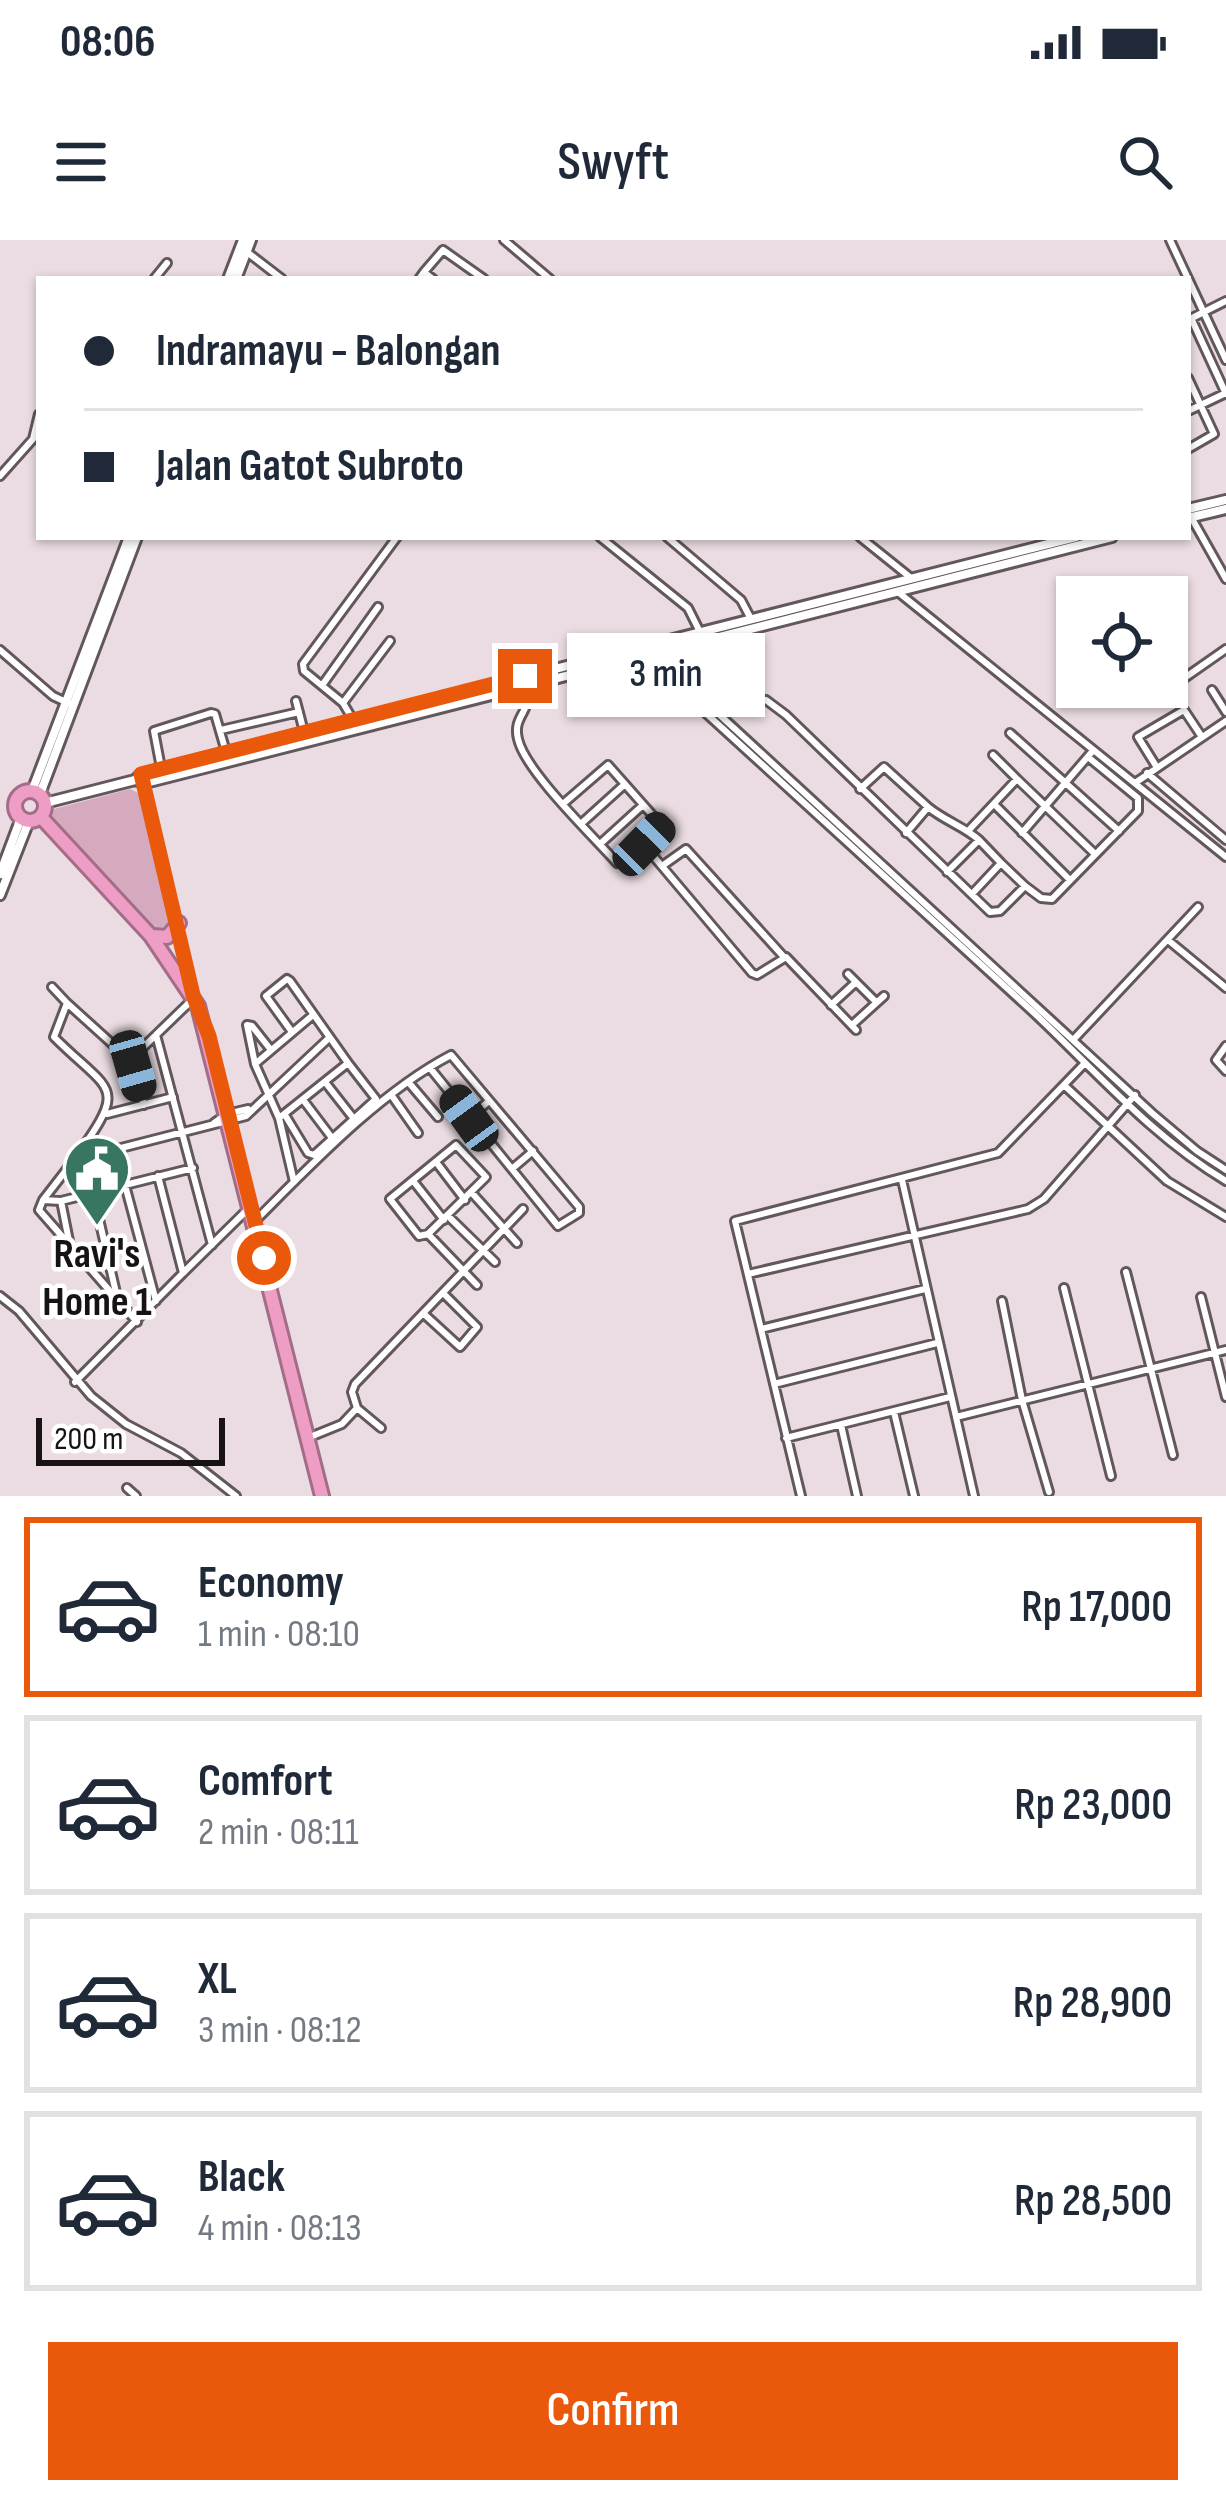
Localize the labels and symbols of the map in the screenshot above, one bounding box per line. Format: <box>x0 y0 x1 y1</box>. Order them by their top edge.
callout: 3 min <box>567 634 765 718</box>
route end <box>498 649 552 703</box>
car <box>606 806 682 882</box>
car <box>106 1026 160 1106</box>
car <box>433 1078 505 1158</box>
public building icon: Ravi's Home 1 <box>62 1134 132 1228</box>
place label: Ravi's Home 1 <box>42 1229 152 1328</box>
route start <box>237 1231 291 1285</box>
scale bar <box>36 1412 225 1465</box>

